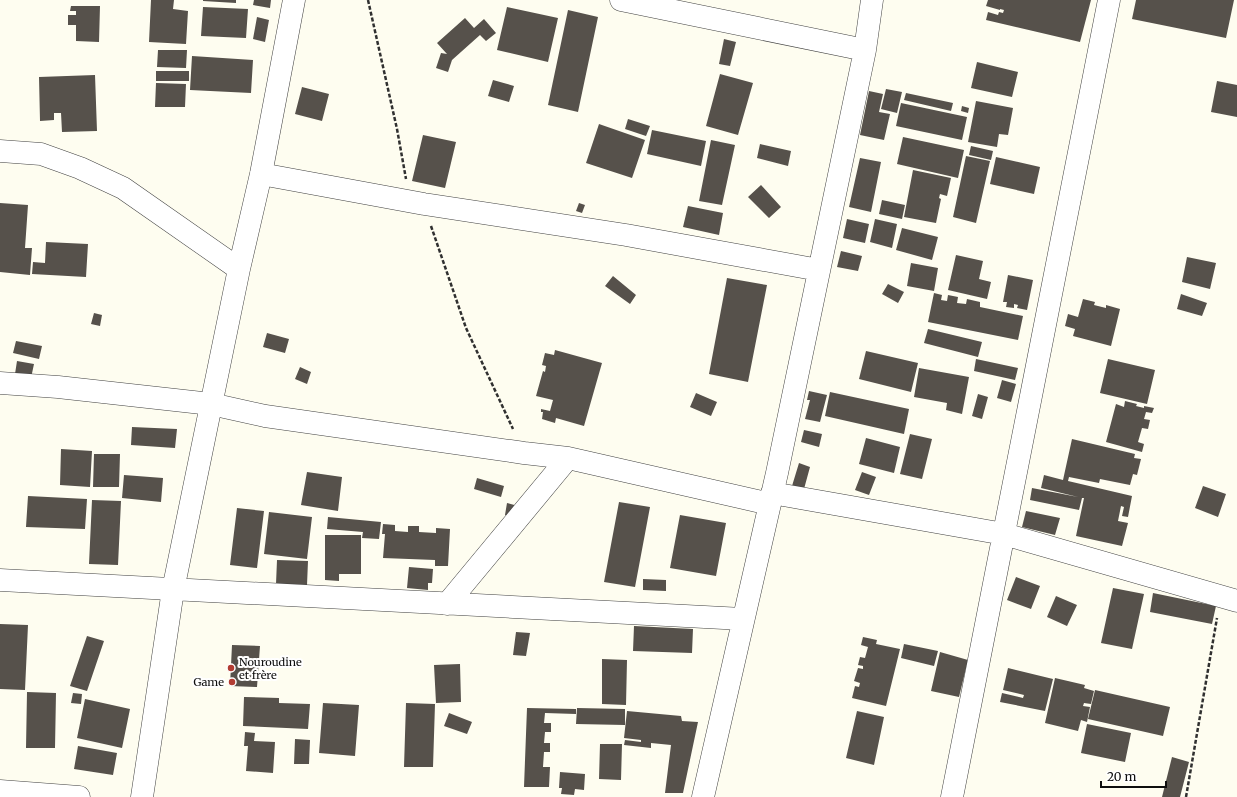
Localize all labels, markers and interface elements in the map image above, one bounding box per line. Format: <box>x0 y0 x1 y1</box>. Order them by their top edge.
place label: Nouroudine et frère <box>239 655 302 682</box>
marker: Nouroudine et frère <box>226 663 236 673</box>
place label: Game <box>193 675 224 689</box>
marker: Game <box>227 677 237 687</box>
scale bar <box>1101 763 1166 789</box>
text: 20 m <box>1107 769 1136 784</box>

